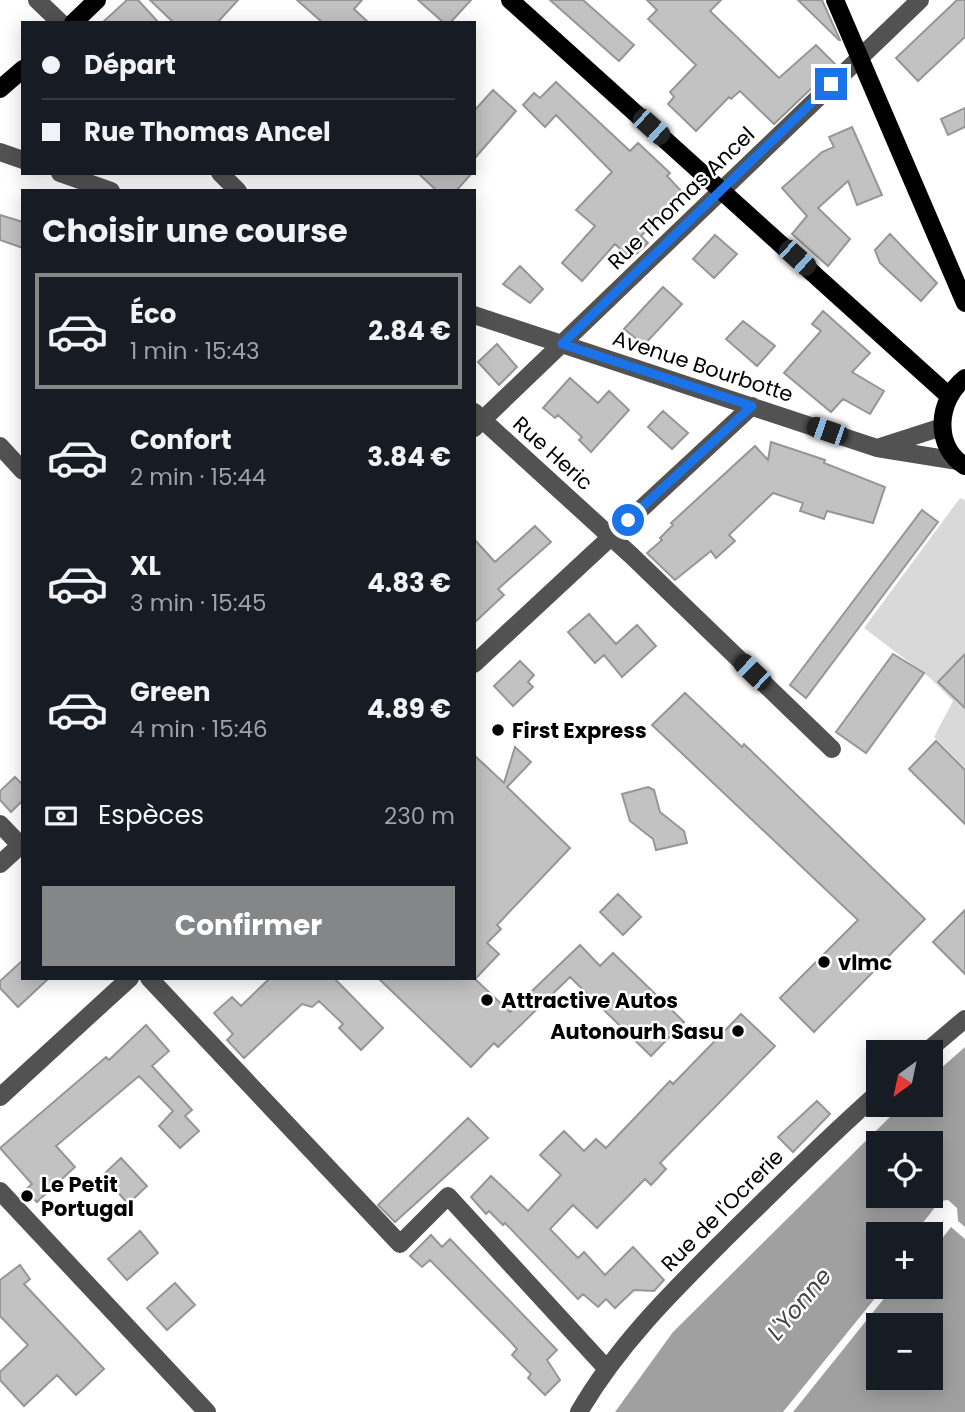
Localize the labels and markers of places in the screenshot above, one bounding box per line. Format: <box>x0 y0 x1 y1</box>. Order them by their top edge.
place label: First Express <box>512 716 647 745</box>
marker: First Express <box>490 722 506 738</box>
place label: vlmc <box>838 948 893 977</box>
marker: vlmc <box>816 954 832 970</box>
place label: Attractive Autos <box>501 986 678 1015</box>
marker: Attractive Autos <box>479 992 495 1008</box>
place label: Autonourh Sasu <box>550 1017 724 1046</box>
marker: Autonourh Sasu <box>730 1023 746 1039</box>
place label: Le Petit Portugal <box>41 1170 134 1223</box>
marker: Le Petit Portugal <box>19 1188 35 1204</box>

